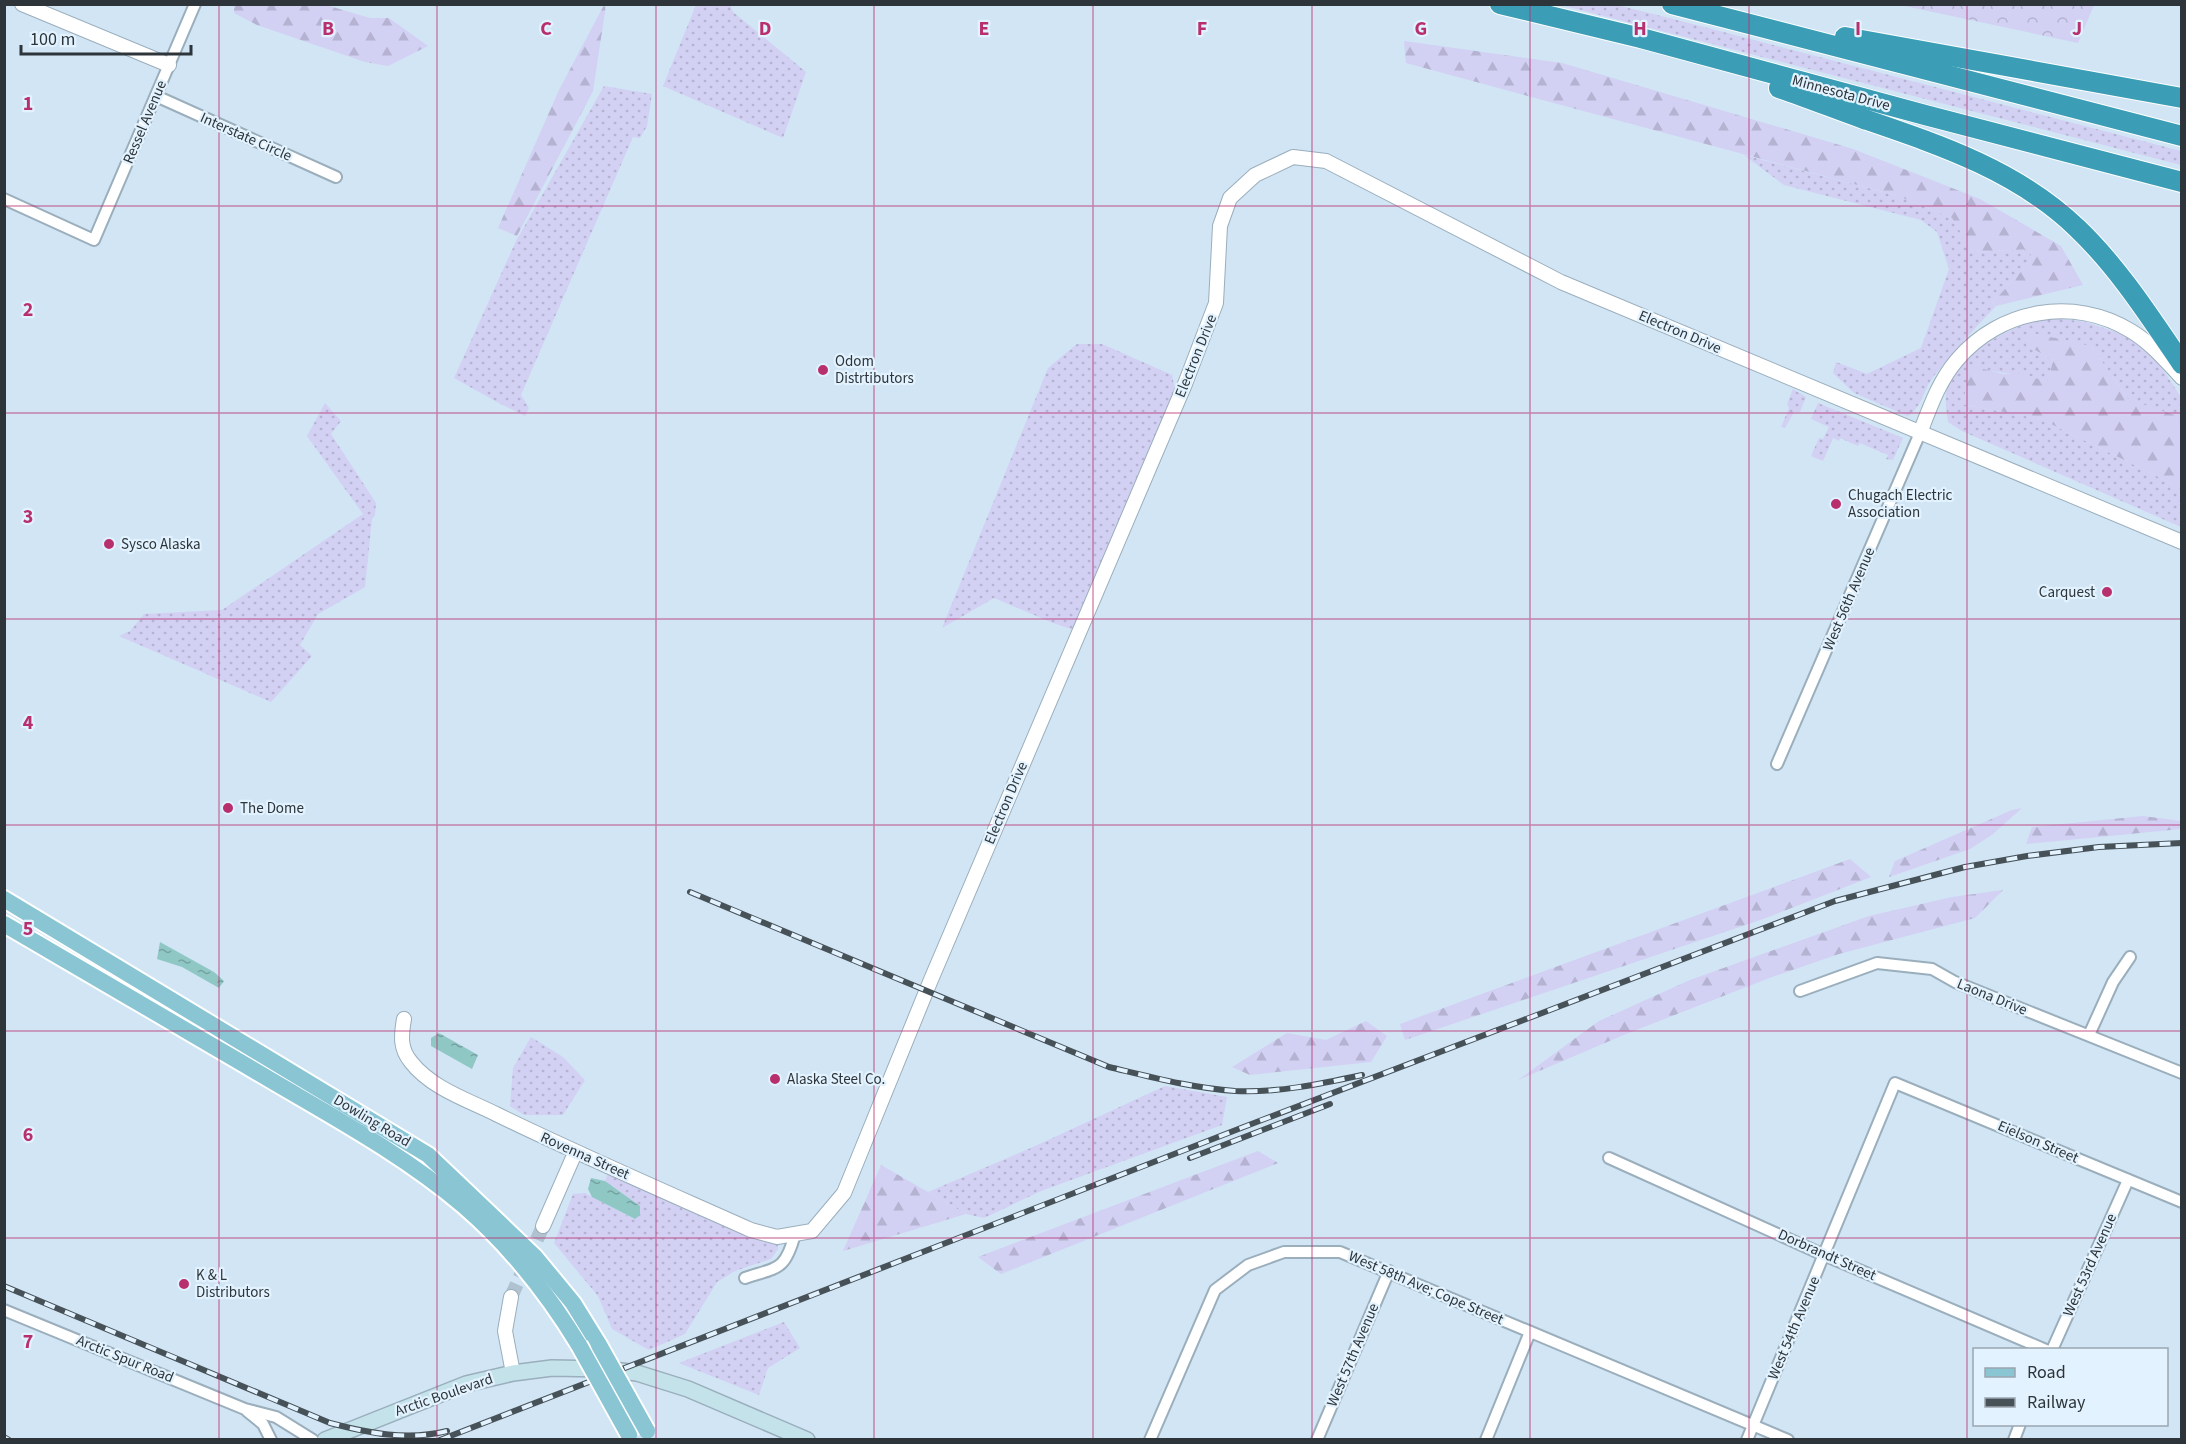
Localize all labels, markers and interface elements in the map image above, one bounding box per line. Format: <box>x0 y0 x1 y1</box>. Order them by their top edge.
text: B <box>322 15 334 43</box>
text: C <box>540 15 552 43</box>
text: D <box>759 15 771 43</box>
text: E <box>979 15 989 43</box>
text: F <box>1197 15 1207 43</box>
text: G <box>1415 15 1427 43</box>
text: H <box>1633 15 1647 43</box>
text: I <box>1855 15 1861 43</box>
text: J <box>2072 15 2082 43</box>
scale bar <box>21 18 190 56</box>
text: 100 m <box>30 27 75 52</box>
street label: Minnesota Drive <box>1790 70 1892 116</box>
street label: Ressel Avenue <box>118 77 172 167</box>
text: 1 <box>23 90 33 118</box>
street label: Interstate Circle <box>197 107 295 167</box>
text: 2 <box>23 296 33 324</box>
street label: Electron Drive <box>1635 305 1725 359</box>
street label: Electron Drive <box>1170 311 1222 401</box>
place label: Odom Distrtibutors <box>835 351 914 389</box>
marker: Odom Distrtibutors <box>816 363 830 377</box>
place label: Chugach Electric Association <box>1848 485 1953 523</box>
marker: Chugach Electric Association <box>1829 497 1843 511</box>
text: 3 <box>23 503 33 531</box>
place label: Sysco Alaska <box>121 534 201 555</box>
marker: Sysco Alaska <box>102 537 116 551</box>
street label: West 56th Avenue <box>1818 544 1880 654</box>
place label: Carquest <box>2039 582 2095 603</box>
marker: Carquest <box>2100 585 2114 599</box>
text: 4 <box>23 709 34 737</box>
street label: Electron Drive <box>979 758 1033 848</box>
place label: The Dome <box>240 798 304 819</box>
marker: The Dome <box>221 801 235 815</box>
text: 5 <box>23 915 33 943</box>
street label: Laona Drive <box>1954 973 2030 1021</box>
place label: Alaska Steel Co. <box>787 1069 885 1090</box>
marker: Alaska Steel Co. <box>768 1072 782 1086</box>
street label: Dowling Road <box>329 1090 415 1152</box>
street label: Eielson Street <box>1994 1116 2082 1168</box>
text: 6 <box>23 1121 33 1149</box>
street label: Rovenna Street <box>537 1127 633 1185</box>
street label: West 53rd Avenue <box>2058 1210 2122 1320</box>
street label: Dorbrandt Street <box>1775 1224 1879 1286</box>
street label: West 58th Ave; Cope Street <box>1345 1246 1507 1330</box>
place label: K & L Distributors <box>196 1265 270 1303</box>
street label: West 54th Avenue <box>1763 1273 1825 1383</box>
marker: K & L Distributors <box>177 1277 191 1291</box>
street label: West 57th Avenue <box>1322 1300 1384 1410</box>
text: 7 <box>23 1328 33 1356</box>
street label: Arctic Spur Road <box>73 1330 177 1388</box>
legend <box>1973 1348 2168 1426</box>
text: Road <box>2027 1360 2066 1385</box>
street label: Arctic Boulevard <box>392 1368 496 1422</box>
text: Railway <box>2027 1390 2086 1415</box>

